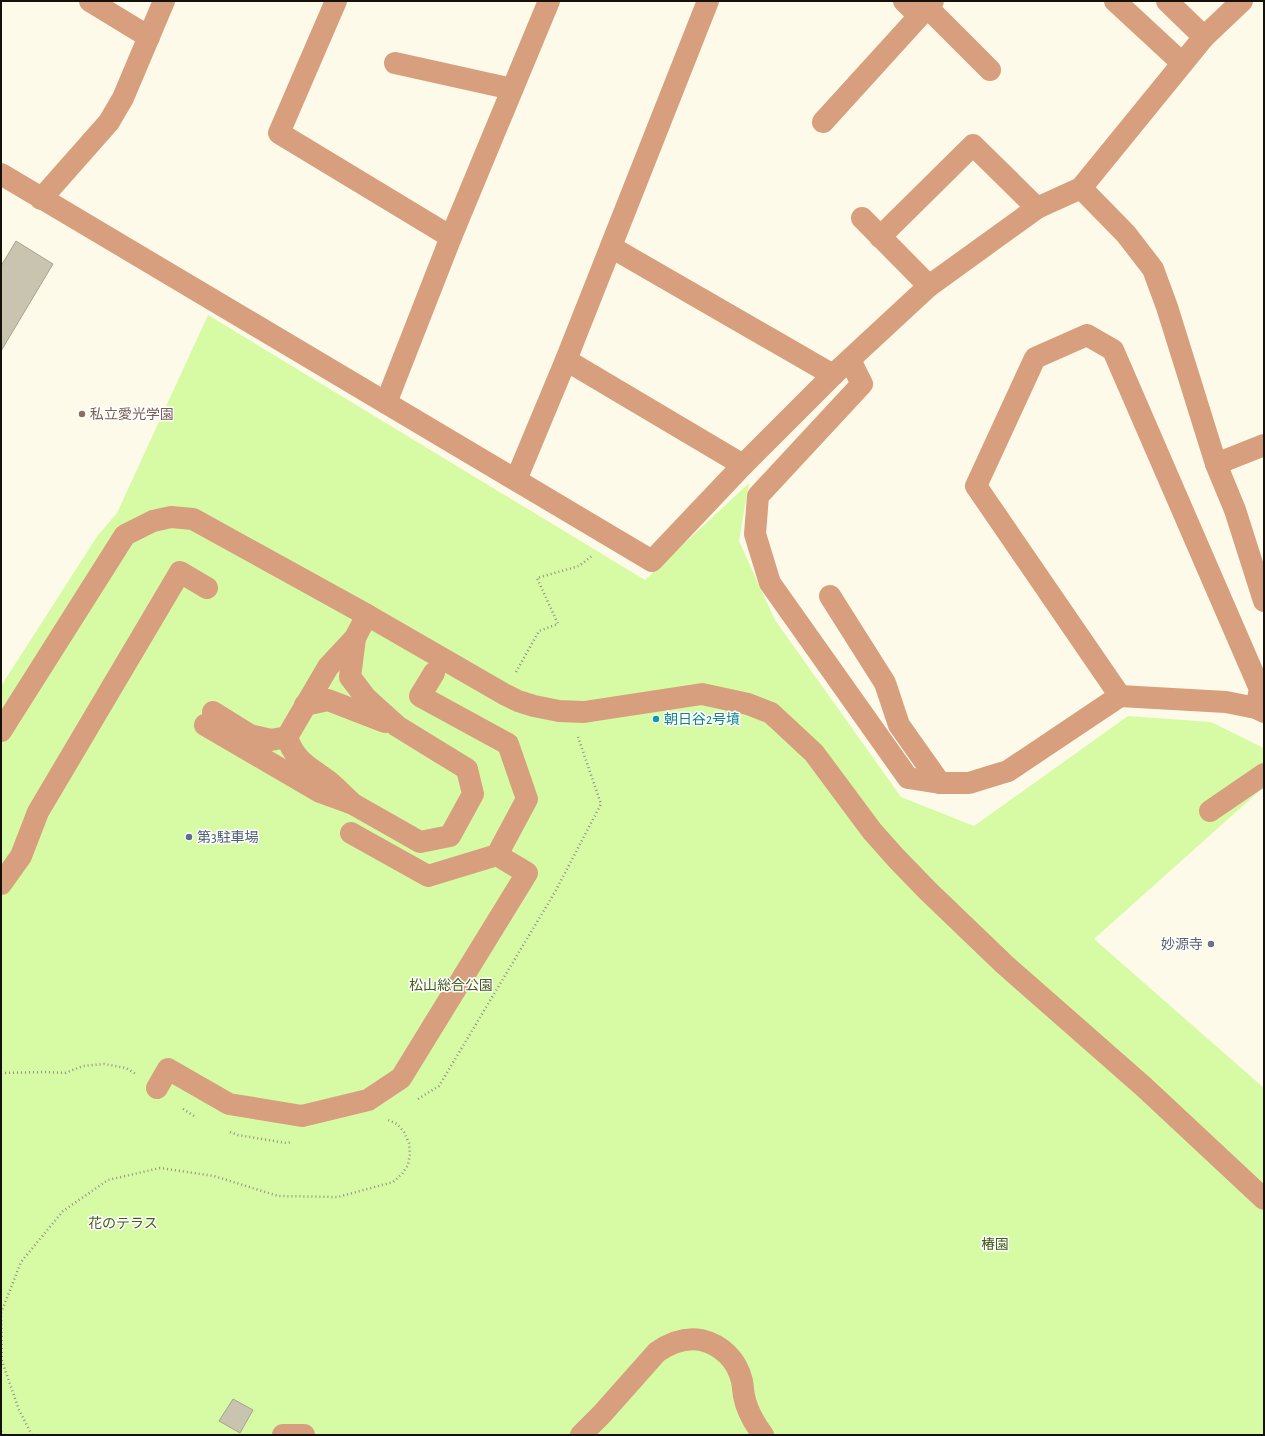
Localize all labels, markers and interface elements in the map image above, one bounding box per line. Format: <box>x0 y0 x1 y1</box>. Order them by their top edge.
place label: 私立愛光学園 <box>90 407 174 422</box>
marker: 私立愛光学園 <box>77 409 87 419</box>
place label: 朝日谷2号墳 <box>664 712 740 727</box>
marker: 朝日谷2号墳 <box>651 714 661 724</box>
place label: 第3駐車場 <box>197 829 259 845</box>
marker: 第3駐車場 <box>184 832 194 842</box>
place label: 妙源寺 <box>1161 937 1203 952</box>
marker: 妙源寺 <box>1206 939 1216 949</box>
park label: 松山総合公園 <box>409 978 493 993</box>
park label: 花のテラス <box>88 1216 158 1231</box>
park label: 椿園 <box>981 1237 1009 1252</box>

